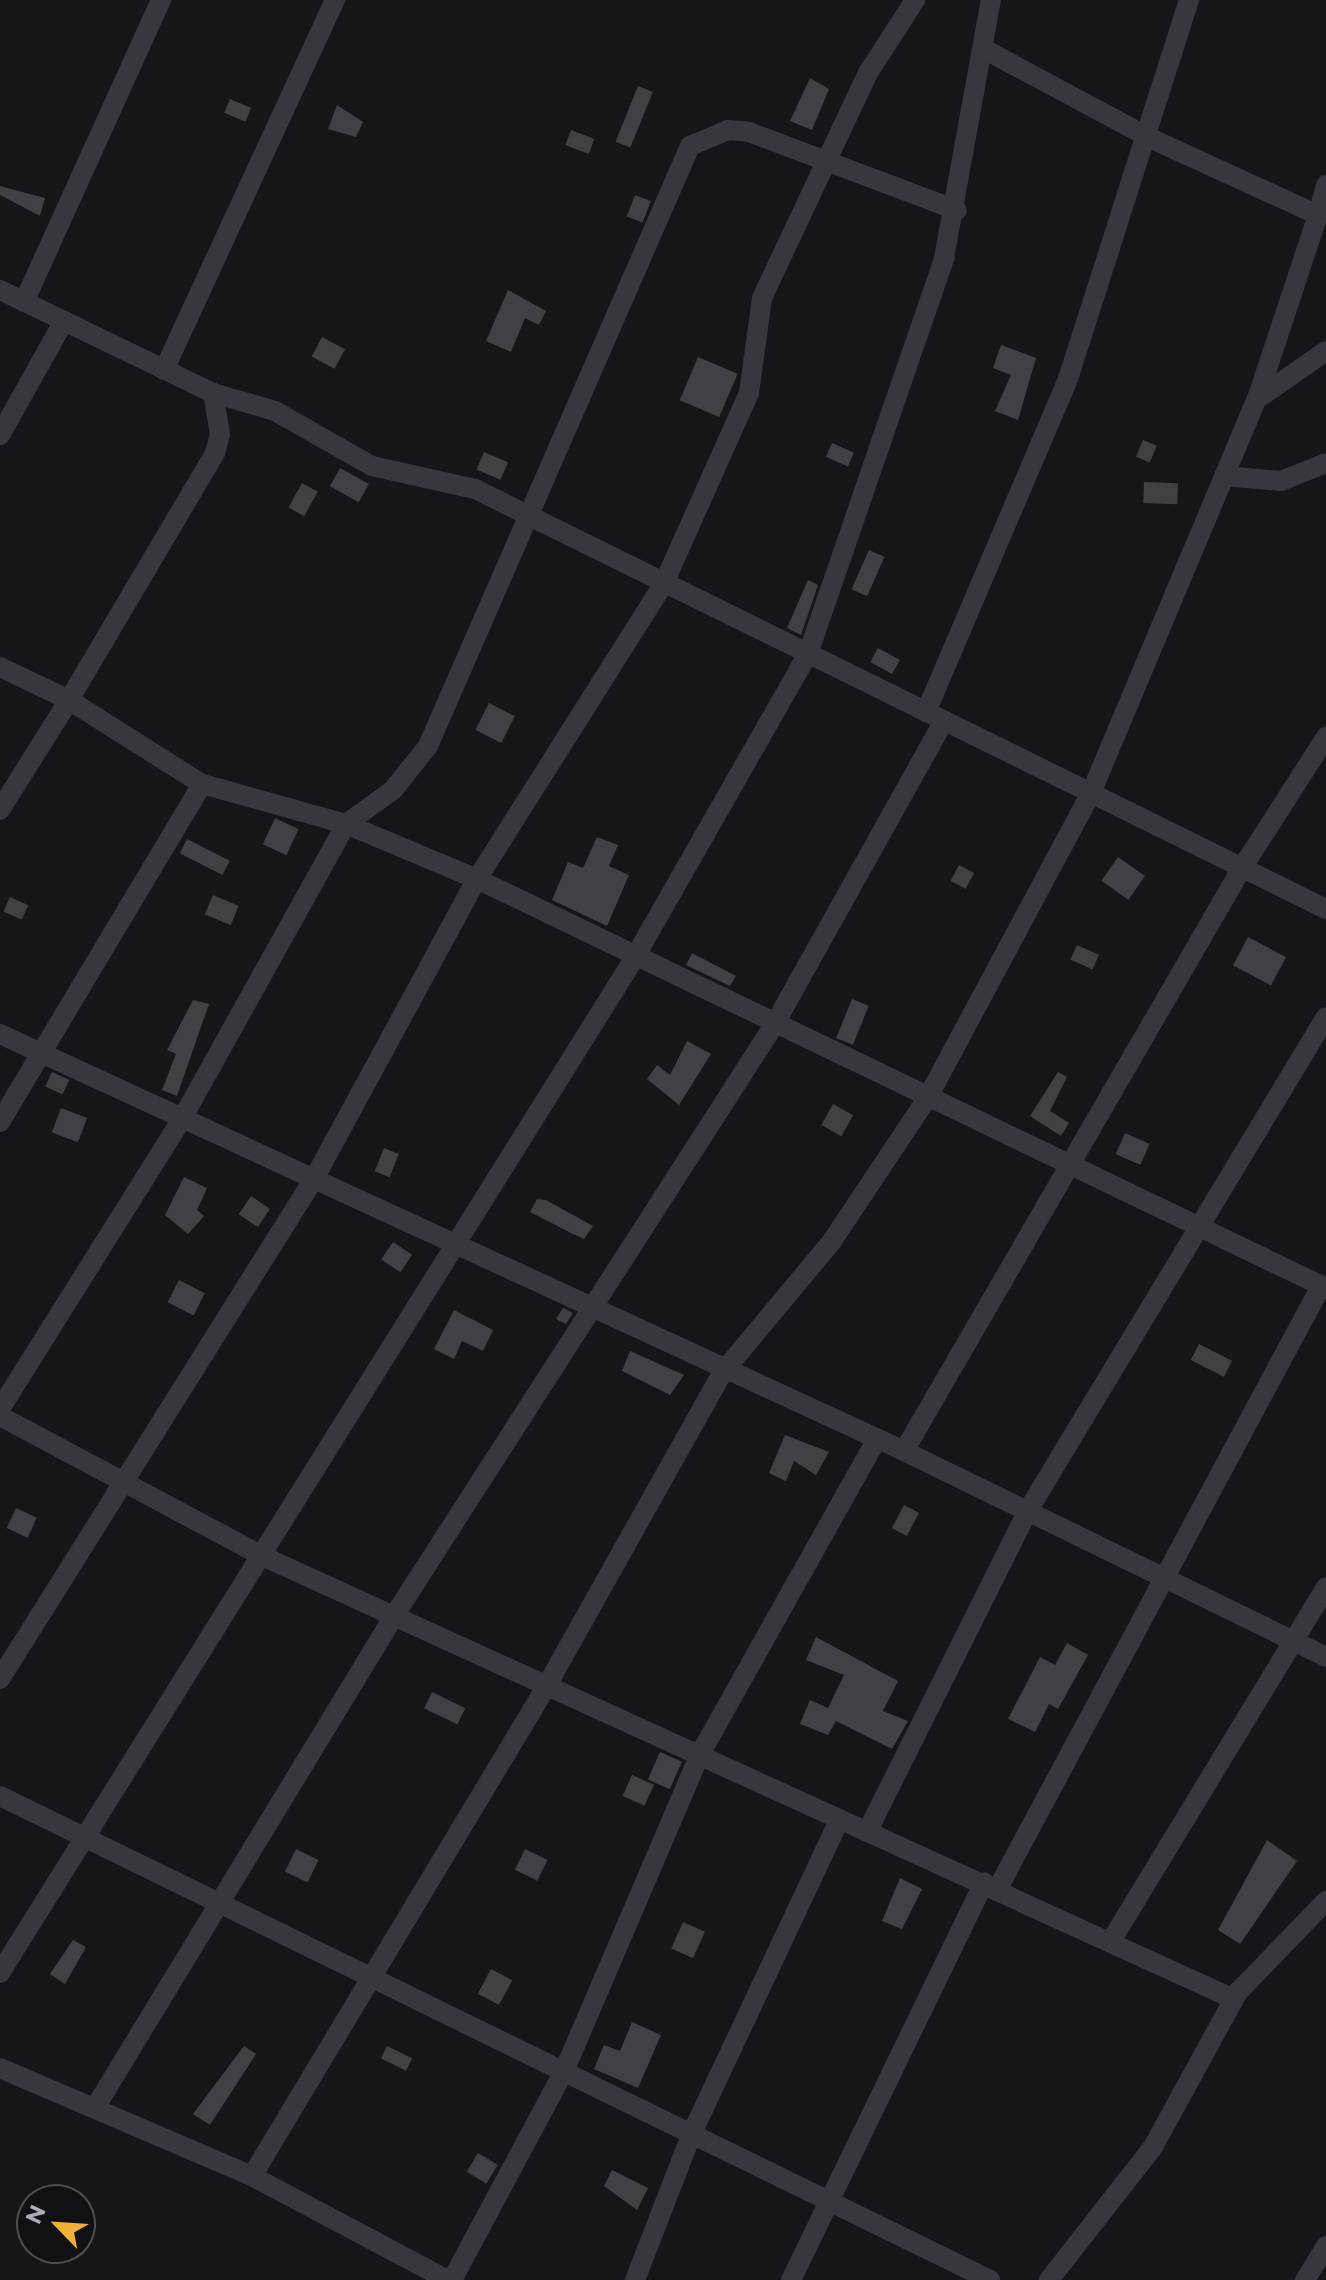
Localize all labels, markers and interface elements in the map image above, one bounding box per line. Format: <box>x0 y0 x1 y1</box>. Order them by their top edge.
north arrow <box>16 2184 96 2264</box>
text: N <box>20 2201 52 2228</box>

